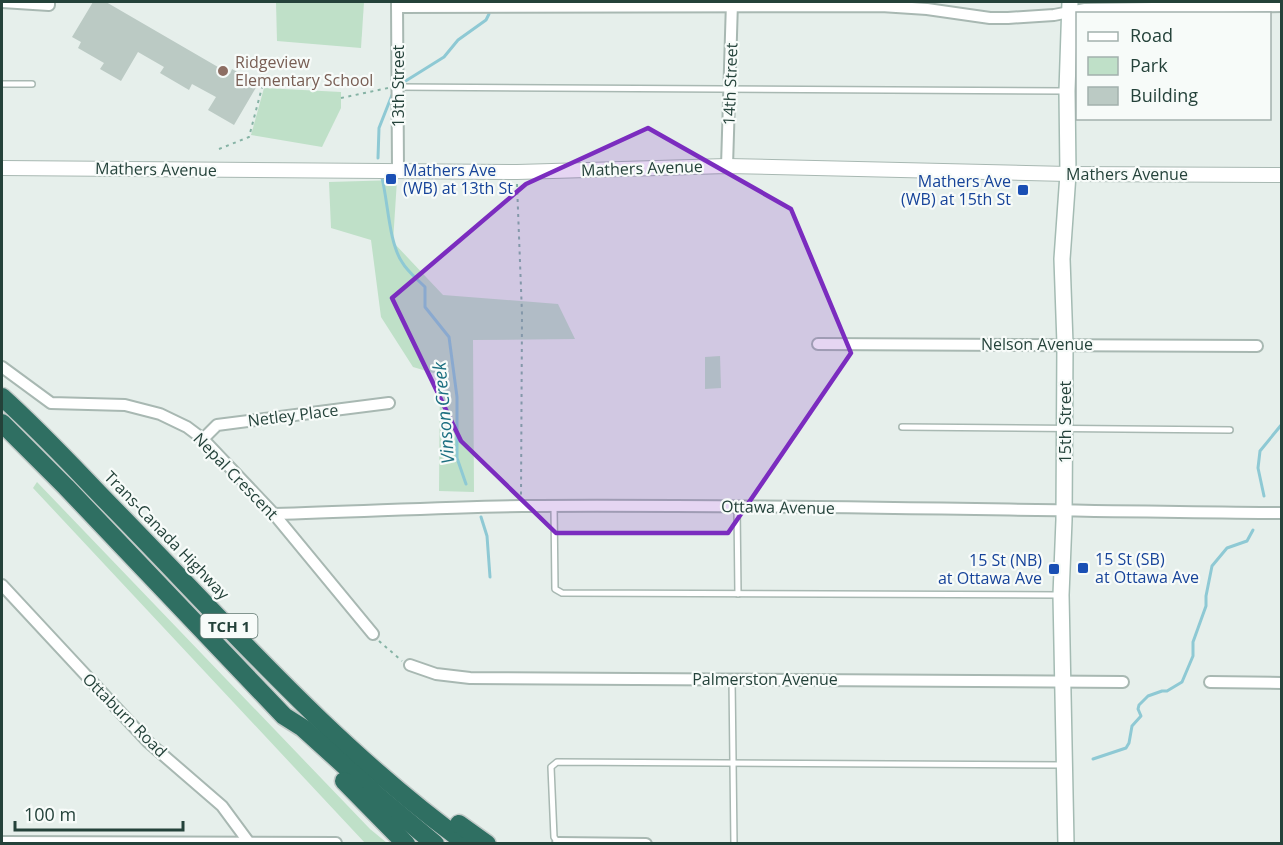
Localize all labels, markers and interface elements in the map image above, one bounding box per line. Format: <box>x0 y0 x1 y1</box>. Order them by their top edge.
legend <box>1076 12 1271 120</box>
text: Road <box>1130 23 1173 47</box>
street label: 14th Street <box>718 42 742 126</box>
street label: 13th Street <box>387 44 409 127</box>
place label: Ridgeview Elementary School <box>235 51 373 91</box>
text: Park <box>1130 53 1168 77</box>
marker: Ridgeview Elementary School <box>216 64 230 78</box>
text: Building <box>1130 83 1198 107</box>
street label: Mathers Avenue <box>581 155 703 181</box>
street label: Mathers Avenue <box>95 157 217 181</box>
place label: Mathers Ave (WB) at 13th St <box>403 159 513 199</box>
street label: Mathers Avenue <box>1066 163 1188 185</box>
place label: Mathers Ave (WB) at 15th St <box>901 170 1011 210</box>
marker: Mathers Ave (WB) at 13th St <box>384 172 398 186</box>
marker: Mathers Ave (WB) at 15th St <box>1016 183 1030 197</box>
street label: Nelson Avenue <box>981 333 1093 355</box>
water label: Vinson Creek <box>426 360 459 465</box>
street label: 15th Street <box>1054 380 1076 463</box>
street label: Netley Place <box>246 399 340 431</box>
street label: Nepal Crescent <box>189 428 283 525</box>
street label: Trans-Canada Highway <box>100 466 235 605</box>
street label: Ottawa Avenue <box>721 495 835 519</box>
place label: 15 St (SB) at Ottawa Ave <box>1095 548 1199 588</box>
place label: 15 St (NB) at Ottawa Ave <box>938 549 1042 589</box>
marker: 15 St (SB) at Ottawa Ave <box>1076 561 1090 575</box>
marker: 15 St (NB) at Ottawa Ave <box>1047 562 1061 576</box>
road number: TCH 1 <box>200 614 258 638</box>
street label: Ottaburn Road <box>78 668 172 762</box>
street label: Palmerston Avenue <box>692 668 838 690</box>
scale bar <box>15 794 183 832</box>
text: 100 m <box>24 802 76 826</box>

